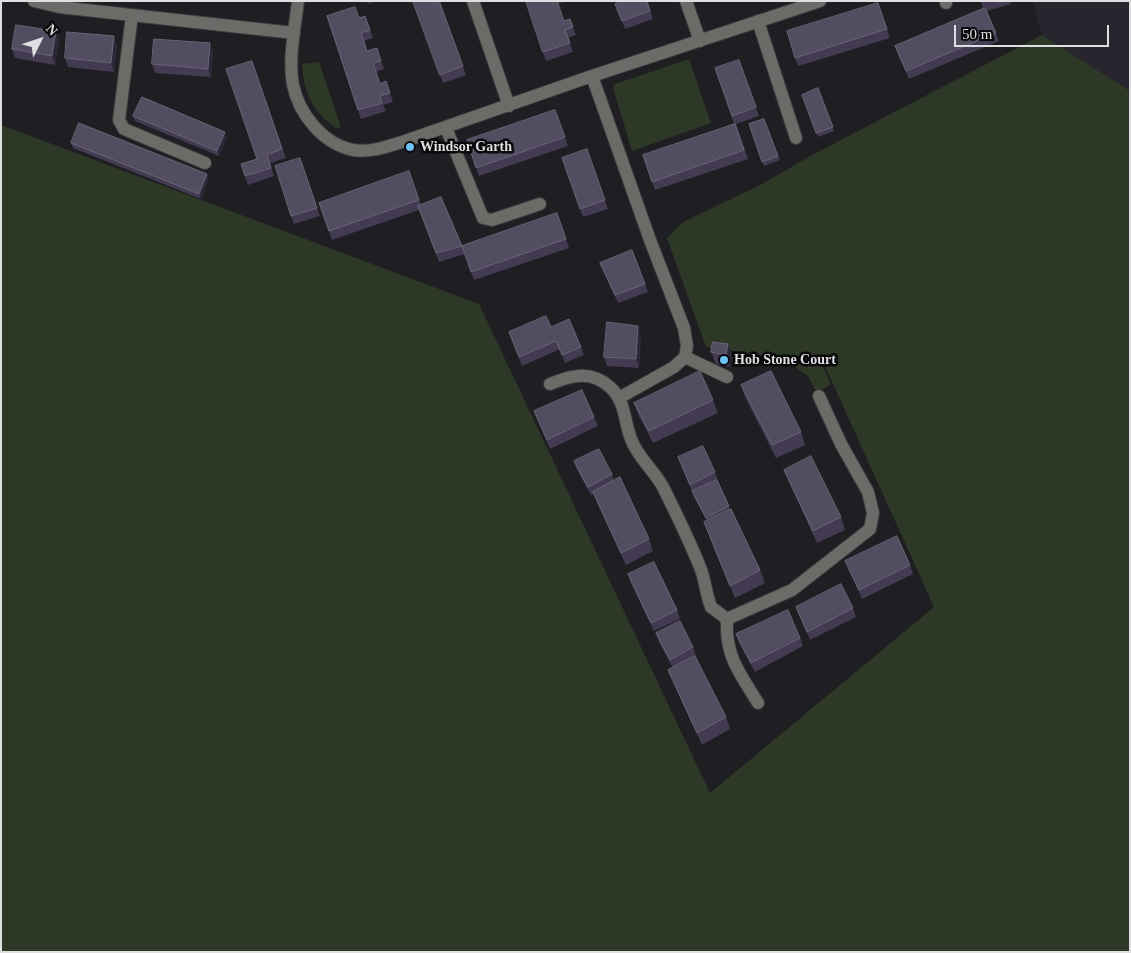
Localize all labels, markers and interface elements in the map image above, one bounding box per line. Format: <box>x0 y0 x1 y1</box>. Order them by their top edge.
north arrow <box>15 15 65 65</box>
scale bar <box>956 15 1111 47</box>
text: N <box>43 21 61 39</box>
text: 50 m <box>962 26 992 42</box>
place label: Windsor Garth <box>420 139 512 155</box>
marker: Windsor Garth <box>404 141 416 153</box>
place label: Hob Stone Court <box>734 352 836 368</box>
marker: Hob Stone Court <box>718 354 730 366</box>

